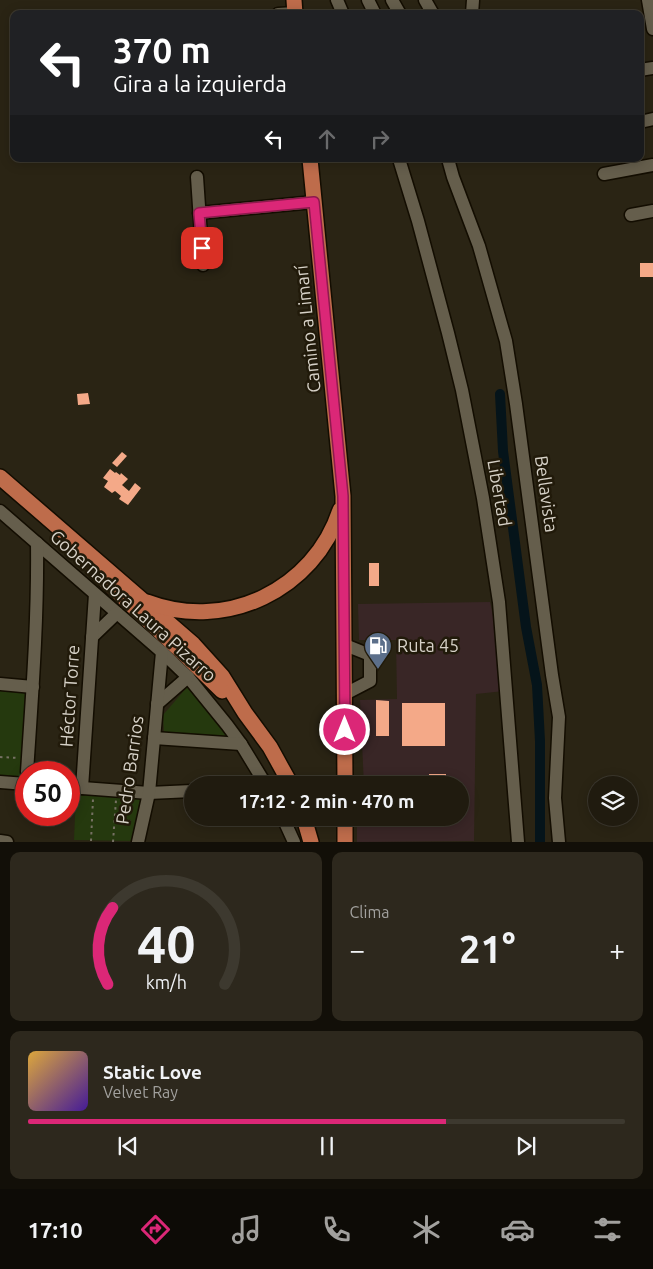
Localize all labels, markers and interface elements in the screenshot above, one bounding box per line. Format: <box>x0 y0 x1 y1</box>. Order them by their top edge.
icon: left <box>30 30 95 95</box>
text: 370 m <box>113 30 211 70</box>
text: Gira a la izquierda <box>113 71 287 96</box>
icon: left <box>260 125 288 153</box>
icon: ahead <box>313 125 341 153</box>
icon: right <box>366 125 394 153</box>
pin <box>181 227 223 269</box>
icon: arrive <box>188 234 216 262</box>
street label: Camino a Limarí <box>290 264 324 394</box>
street label: Bellavista <box>532 454 562 534</box>
street label: Libertad <box>484 458 516 528</box>
street label: Gobernadora Laura Pizarro <box>47 525 221 685</box>
fuel station icon: Ruta 45 <box>363 631 393 670</box>
place label: Ruta 45 <box>397 635 459 655</box>
street label: Héctor Torre <box>55 644 83 748</box>
position arrow <box>318 703 370 755</box>
street label: Pedro Barrios <box>111 714 147 825</box>
speed limit sign: 50 <box>15 761 80 826</box>
map controls <box>588 776 638 826</box>
button: layers <box>588 776 638 826</box>
text: 17:12 · 2 min · 470 m <box>239 790 414 812</box>
text: Clima <box>350 903 389 921</box>
text: 40 <box>136 915 195 973</box>
text: 21° <box>459 928 515 970</box>
text: − <box>350 934 365 965</box>
text: + <box>609 934 625 965</box>
text: km/h <box>145 972 186 992</box>
text: Static Love <box>103 1061 202 1083</box>
text: Velvet Ray <box>103 1083 178 1101</box>
icon: previous <box>114 1132 142 1160</box>
icon: pause <box>313 1132 341 1160</box>
icon: next <box>512 1132 540 1160</box>
icon: directions <box>138 1212 173 1247</box>
icon: music <box>229 1212 264 1247</box>
icon: phone <box>319 1212 354 1247</box>
icon: climate <box>409 1212 444 1247</box>
icon: car <box>500 1212 535 1247</box>
icon: filters <box>590 1212 625 1247</box>
text: 17:10 <box>28 1217 83 1242</box>

